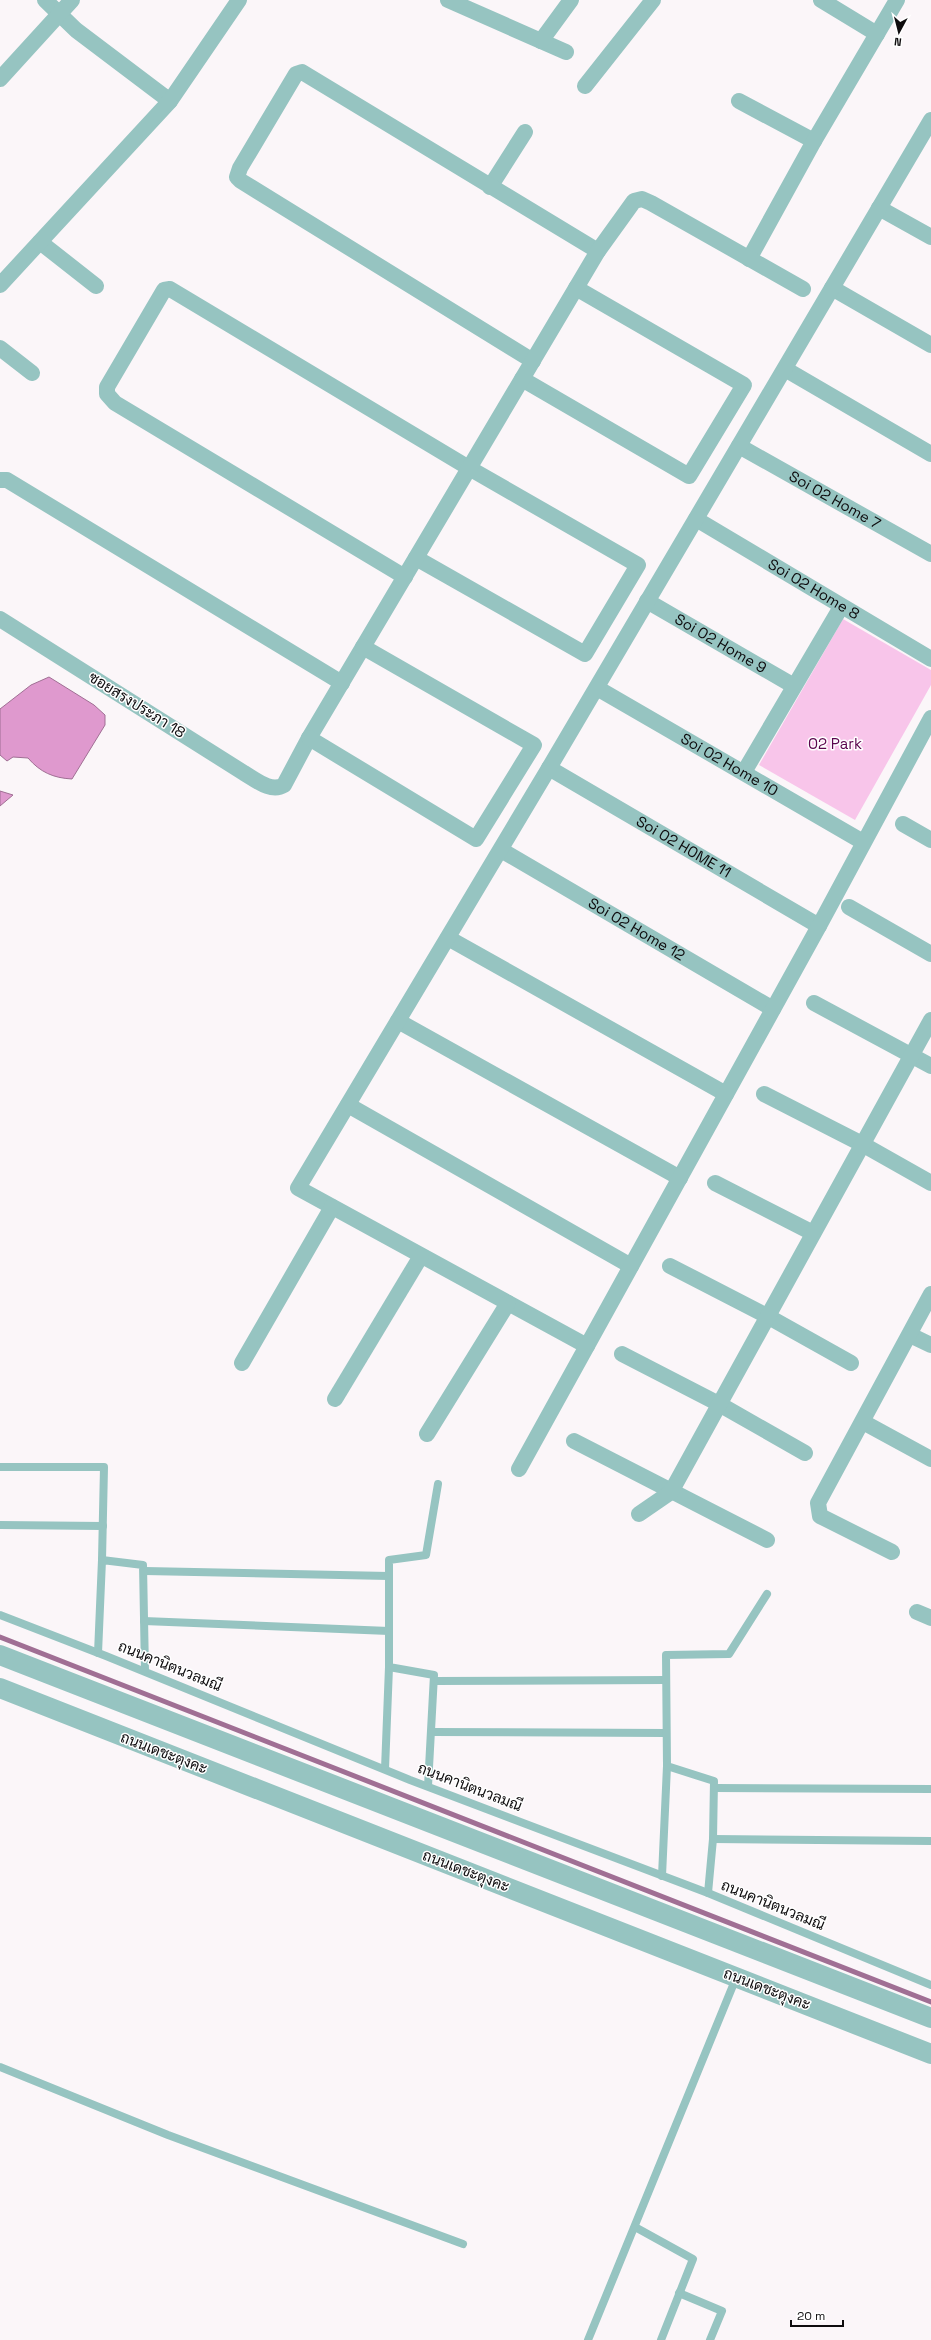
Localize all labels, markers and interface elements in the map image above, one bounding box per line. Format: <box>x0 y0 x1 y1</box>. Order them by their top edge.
north arrow <box>879 12 919 52</box>
text: N <box>893 35 902 49</box>
street label: Soi O2 Home 7 <box>786 466 884 533</box>
street label: Soi O2 Home 8 <box>765 554 863 623</box>
street label: Soi O2 Home 9 <box>672 609 770 677</box>
street label: ซอยสรงประภา 18 <box>85 667 189 742</box>
street label: Soi O2 Home 10 <box>677 729 782 800</box>
park label: O2 Park <box>808 734 862 753</box>
street label: Soi O2 HOME 11 <box>633 811 735 882</box>
street label: Soi O2 Home 12 <box>585 893 689 965</box>
street label: ถนนคานิตนวลมณี <box>115 1636 225 1695</box>
street label: ถนนเดชะตุงคะ <box>117 1727 210 1780</box>
street label: ถนนคานิตนวลมณี <box>415 1758 525 1815</box>
street label: ถนนเดชะตุงคะ <box>419 1845 512 1898</box>
street label: ถนนคานิตนวลมณี <box>718 1875 828 1934</box>
street label: ถนนเดชะตุงคะ <box>720 1963 813 2016</box>
scale bar <box>791 2302 843 2328</box>
text: 20 m <box>797 2308 825 2324</box>

